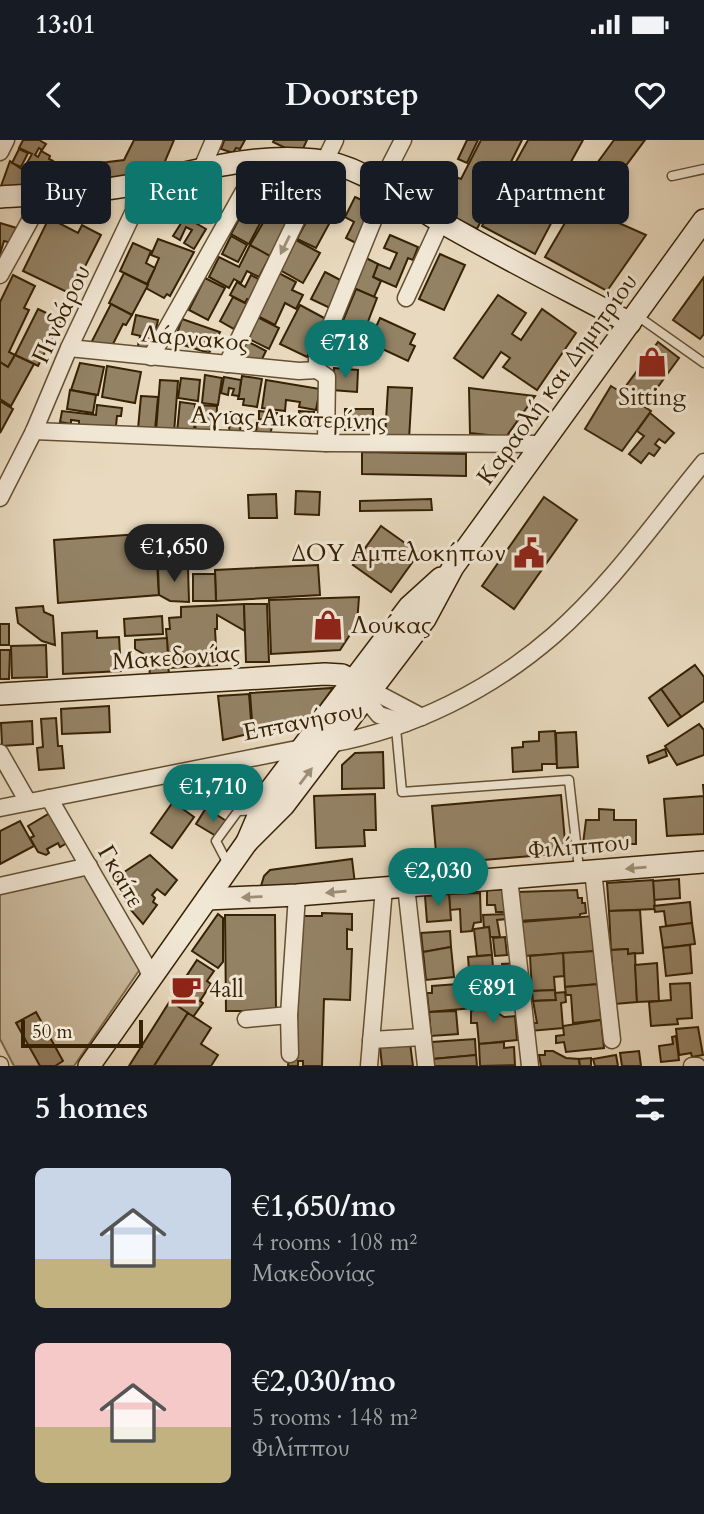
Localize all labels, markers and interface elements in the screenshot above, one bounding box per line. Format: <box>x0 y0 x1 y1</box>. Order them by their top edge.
text: 13:01 <box>35 7 96 42</box>
text: Doorstep <box>285 73 419 117</box>
icon: back <box>35 76 73 114</box>
icon: heart <box>631 76 669 114</box>
chip: Buy <box>21 161 111 224</box>
chip: Rent <box>125 161 222 224</box>
chip: Filters <box>236 161 346 224</box>
chip: New <box>360 161 458 224</box>
chip: Apartment <box>472 161 629 224</box>
one-way arrow <box>279 235 290 255</box>
street label: Πινδάρου <box>24 260 99 369</box>
street label: Καραολή και Δημητρίου <box>469 267 645 492</box>
street label: Λάρνακος <box>140 317 250 360</box>
pin: €718 <box>304 320 386 380</box>
text: €718 <box>320 327 370 358</box>
shop icon: Sitting <box>635 345 669 379</box>
place label: Sitting <box>618 381 686 414</box>
street label: Αγιας Αικατερίνης <box>190 399 388 438</box>
pin: €1,650 <box>117 524 231 584</box>
text: €1,650 <box>140 531 208 562</box>
public building icon: ΔΟΥ Αμπελοκήπων <box>512 536 546 570</box>
place label: ΔΟΥ Αμπελοκήπων <box>292 537 506 570</box>
shop icon: Λούκας <box>311 608 345 642</box>
place label: Λούκας <box>351 609 431 642</box>
street label: Μακεδονίας <box>111 637 241 678</box>
street label: Επτανήσου <box>240 694 366 749</box>
pin: €1,710 <box>156 764 270 824</box>
one-way arrow <box>299 767 313 785</box>
text: €1,710 <box>179 771 247 802</box>
street label: Φιλίππου <box>527 826 631 867</box>
street label: Γκαίτε <box>90 839 152 913</box>
pin: €2,030 <box>381 848 495 908</box>
text: €2,030 <box>404 855 472 886</box>
one-way arrow <box>625 863 647 874</box>
one-way arrow <box>325 887 347 898</box>
one-way arrow <box>241 891 263 902</box>
pin: €891 <box>452 966 534 1025</box>
cafe icon: 4all <box>169 972 203 1006</box>
text: €891 <box>468 972 518 1003</box>
place label: 4all <box>209 973 244 1006</box>
scale bar <box>21 1017 144 1049</box>
text: 50 m <box>32 1019 73 1045</box>
text: 5 homes <box>35 1088 148 1129</box>
icon: filters <box>631 1089 669 1127</box>
text: €1,650/mo <box>252 1186 396 1227</box>
icon: home <box>91 1196 175 1280</box>
text: 4 rooms · 108 m² <box>252 1227 417 1258</box>
text: Μακεδονίας <box>252 1258 375 1289</box>
text: €2,030/mo <box>252 1361 396 1402</box>
icon: home <box>91 1371 175 1455</box>
text: 5 rooms · 148 m² <box>252 1402 417 1433</box>
text: Φιλίππου <box>252 1433 350 1464</box>

